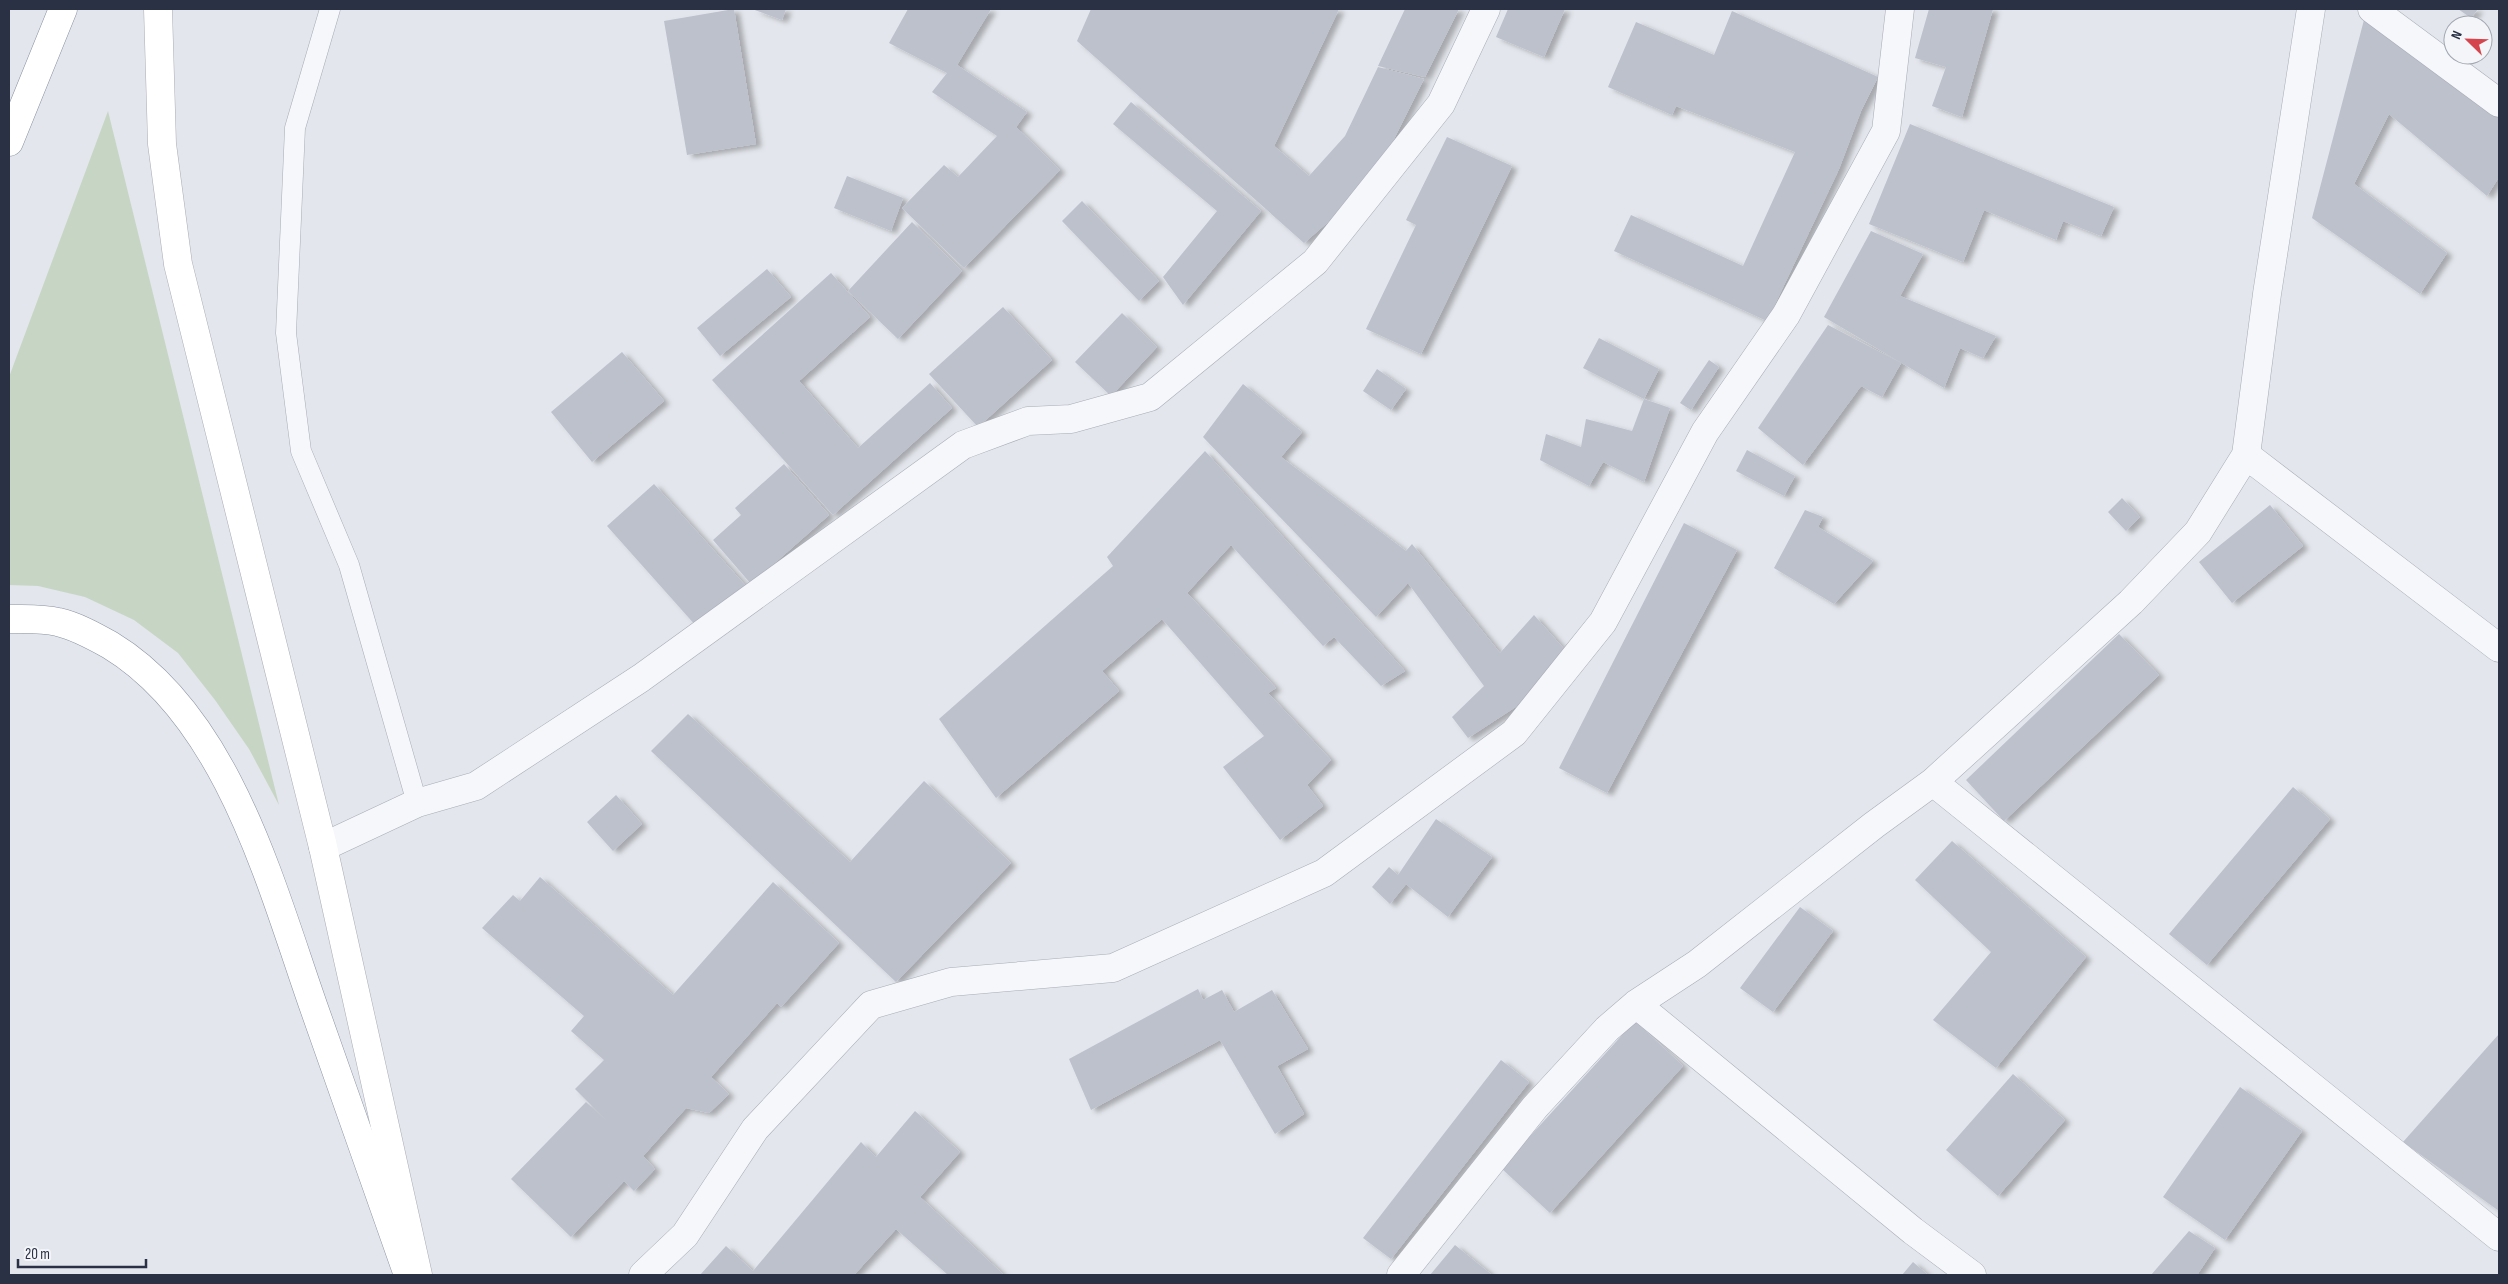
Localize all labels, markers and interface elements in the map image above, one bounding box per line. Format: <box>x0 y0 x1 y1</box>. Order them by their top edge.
north arrow <box>2443 15 2493 65</box>
text: N <box>2447 28 2466 42</box>
scale bar <box>18 1236 145 1268</box>
text: 20 m <box>25 1245 50 1264</box>

